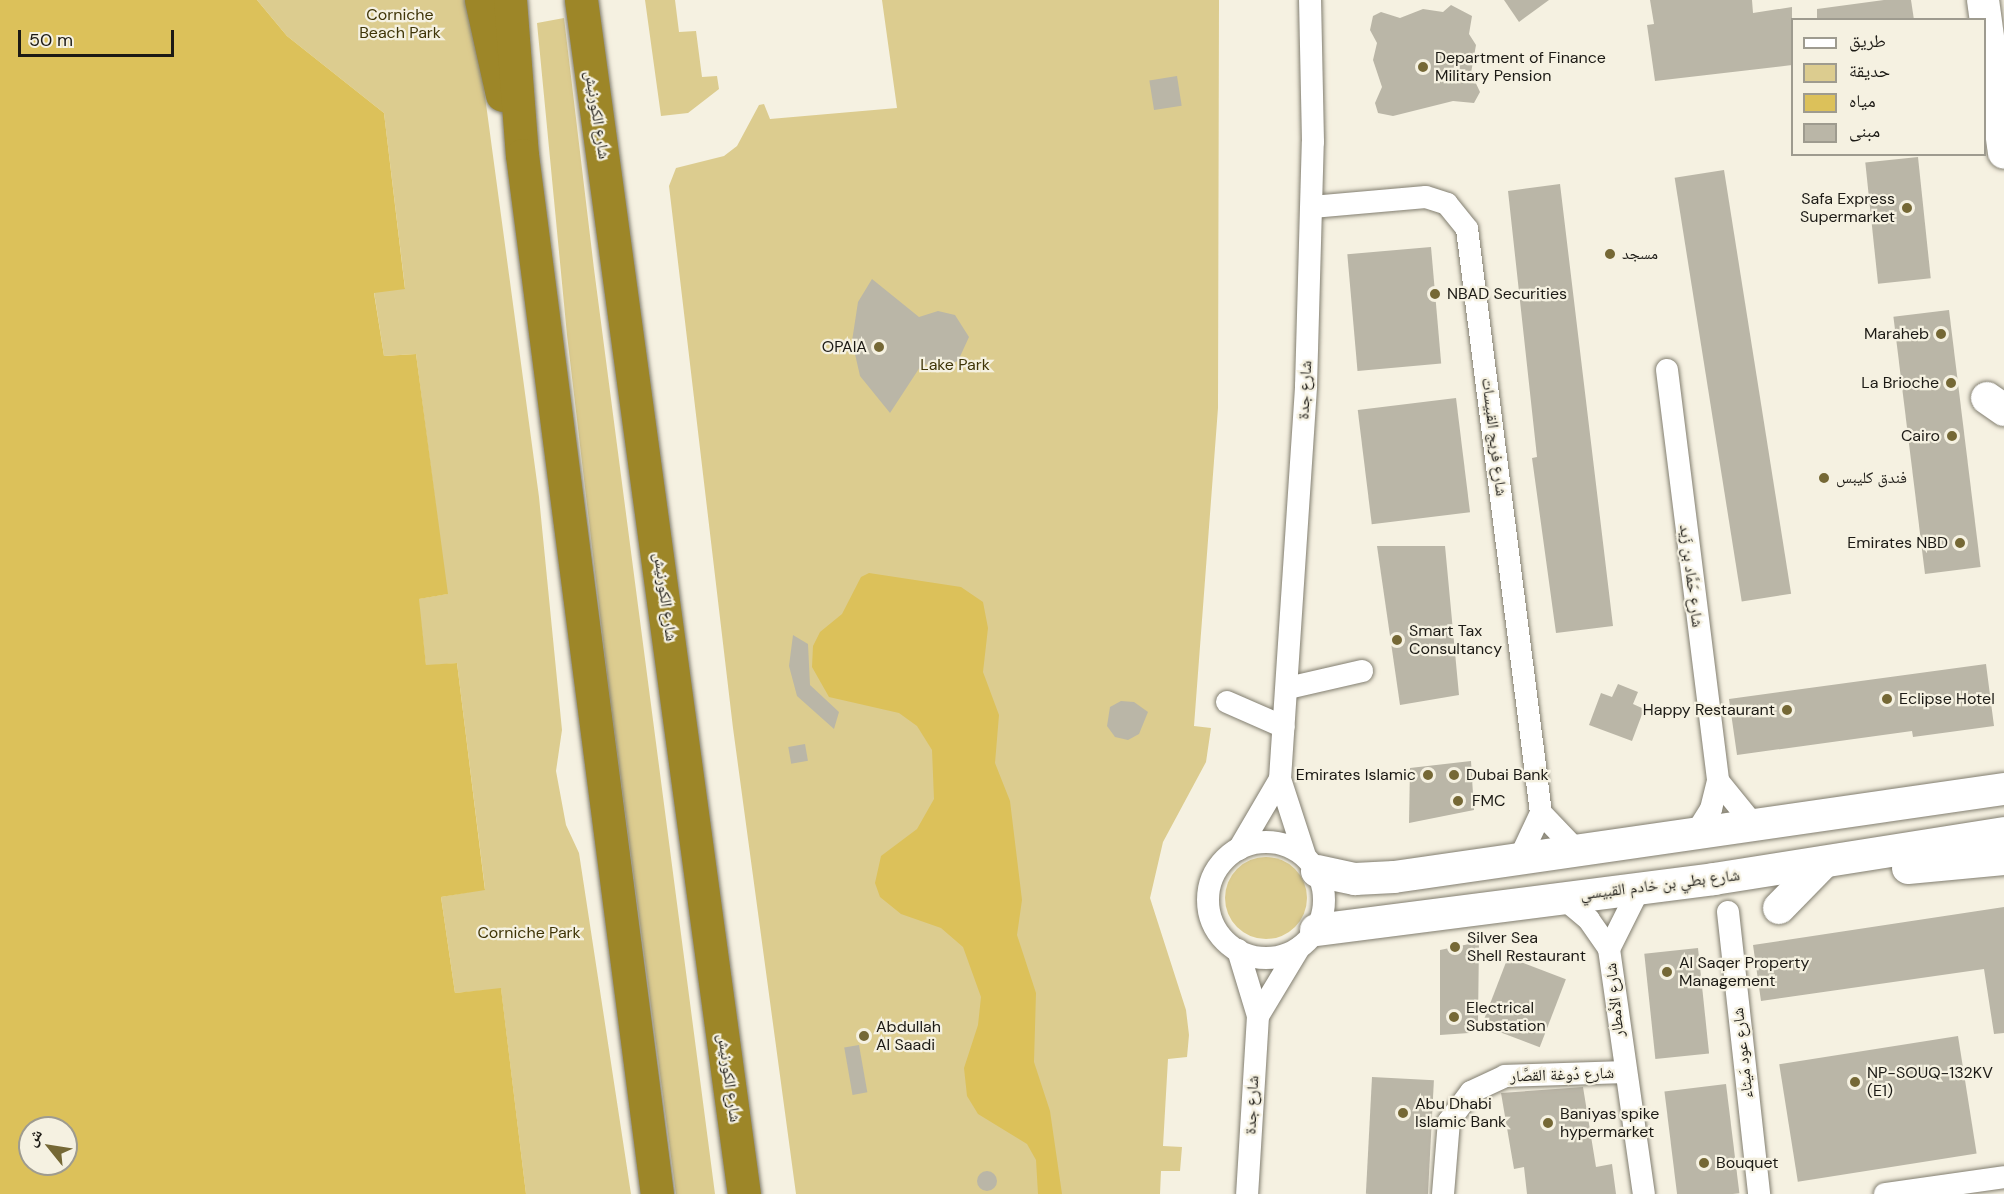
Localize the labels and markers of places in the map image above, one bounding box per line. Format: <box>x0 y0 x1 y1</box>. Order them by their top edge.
place label: Department of Finance Military Pension <box>1435 48 1606 86</box>
marker: Department of Finance Military Pension <box>1416 60 1430 74</box>
place label: Safa Express Supermarket <box>1800 189 1895 227</box>
marker: Safa Express Supermarket <box>1900 201 1914 215</box>
place label: مسجد <box>1622 244 1658 264</box>
marker: مسجد <box>1603 247 1617 261</box>
place label: NBAD Securities <box>1447 284 1567 304</box>
marker: NBAD Securities <box>1428 287 1442 301</box>
place label: Maraheb <box>1864 324 1929 344</box>
marker: Maraheb <box>1934 327 1948 341</box>
place label: OPAIA <box>822 337 867 357</box>
marker: OPAIA <box>872 340 886 354</box>
place label: La Brioche <box>1861 373 1939 393</box>
marker: La Brioche <box>1944 376 1958 390</box>
place label: Cairo <box>1901 426 1940 446</box>
marker: Cairo <box>1945 429 1959 443</box>
place label: فندق كليبس <box>1836 468 1907 488</box>
marker: فندق كليبس <box>1817 471 1831 485</box>
place label: Emirates NBD <box>1847 533 1948 553</box>
marker: Emirates NBD <box>1953 536 1967 550</box>
place label: Smart Tax Consultancy <box>1409 621 1502 659</box>
marker: Smart Tax Consultancy <box>1390 633 1404 647</box>
place label: Eclipse Hotel <box>1899 689 1995 709</box>
marker: Eclipse Hotel <box>1880 692 1894 706</box>
place label: Happy Restaurant <box>1643 700 1775 720</box>
marker: Happy Restaurant <box>1780 703 1794 717</box>
place label: Emirates Islamic <box>1296 765 1416 785</box>
place label: Dubai Bank <box>1466 765 1549 785</box>
marker: Emirates Islamic <box>1421 768 1435 782</box>
marker: Dubai Bank <box>1447 768 1461 782</box>
place label: FMC <box>1472 791 1505 811</box>
marker: FMC <box>1449 792 1467 810</box>
place label: Silver Sea Shell Restaurant <box>1467 928 1586 966</box>
marker: Silver Sea Shell Restaurant <box>1448 940 1462 954</box>
place label: Al Saqer Property Management <box>1679 953 1809 991</box>
marker: Al Saqer Property Management <box>1660 965 1674 979</box>
place label: Electrical Substation <box>1466 998 1546 1036</box>
marker: Electrical Substation <box>1447 1010 1461 1024</box>
place label: Abdullah Al Saadi <box>876 1017 941 1055</box>
marker: Abdullah Al Saadi <box>857 1029 871 1043</box>
place label: NP-SOUQ-132KV (E1) <box>1867 1063 1993 1101</box>
marker: NP-SOUQ-132KV (E1) <box>1848 1075 1862 1089</box>
place label: Abu Dhabi Islamic Bank <box>1415 1094 1506 1132</box>
place label: Baniyas spike hypermarket <box>1560 1104 1659 1142</box>
marker: Abu Dhabi Islamic Bank <box>1396 1106 1410 1120</box>
marker: Baniyas spike hypermarket <box>1541 1116 1555 1130</box>
place label: Bouquet <box>1716 1153 1779 1173</box>
marker: Bouquet <box>1697 1156 1711 1170</box>

